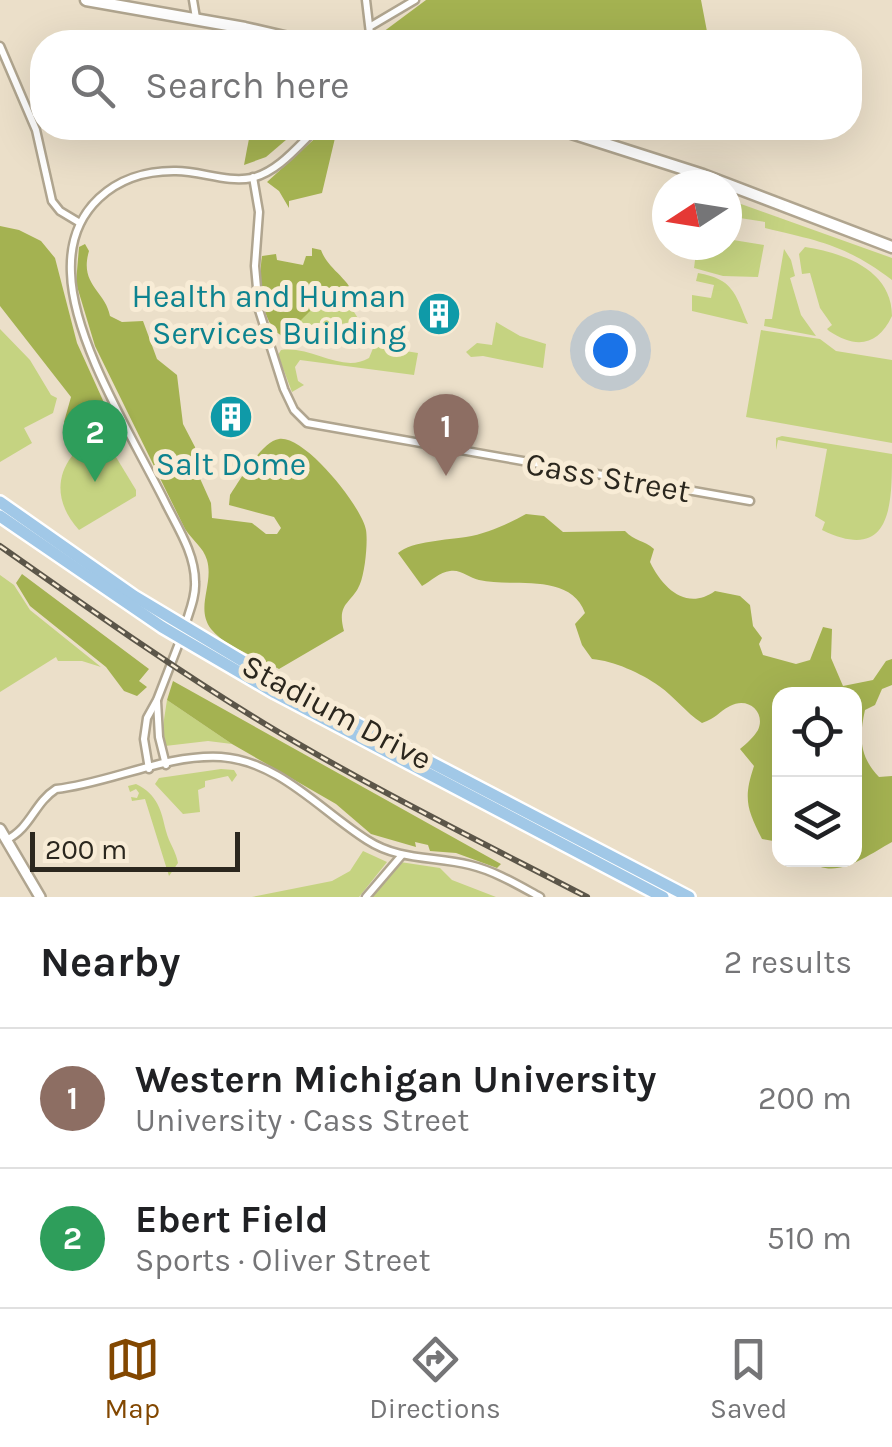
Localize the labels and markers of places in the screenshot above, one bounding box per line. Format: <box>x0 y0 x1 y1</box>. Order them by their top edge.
place label: Health and Human Services Building <box>132 278 406 352</box>
building icon: Health and Human Services Building <box>416 291 462 337</box>
building icon: Salt Dome <box>208 394 254 440</box>
pin: 1 <box>414 394 478 476</box>
pin: 2 <box>62 400 128 482</box>
place label: Salt Dome <box>156 446 306 483</box>

